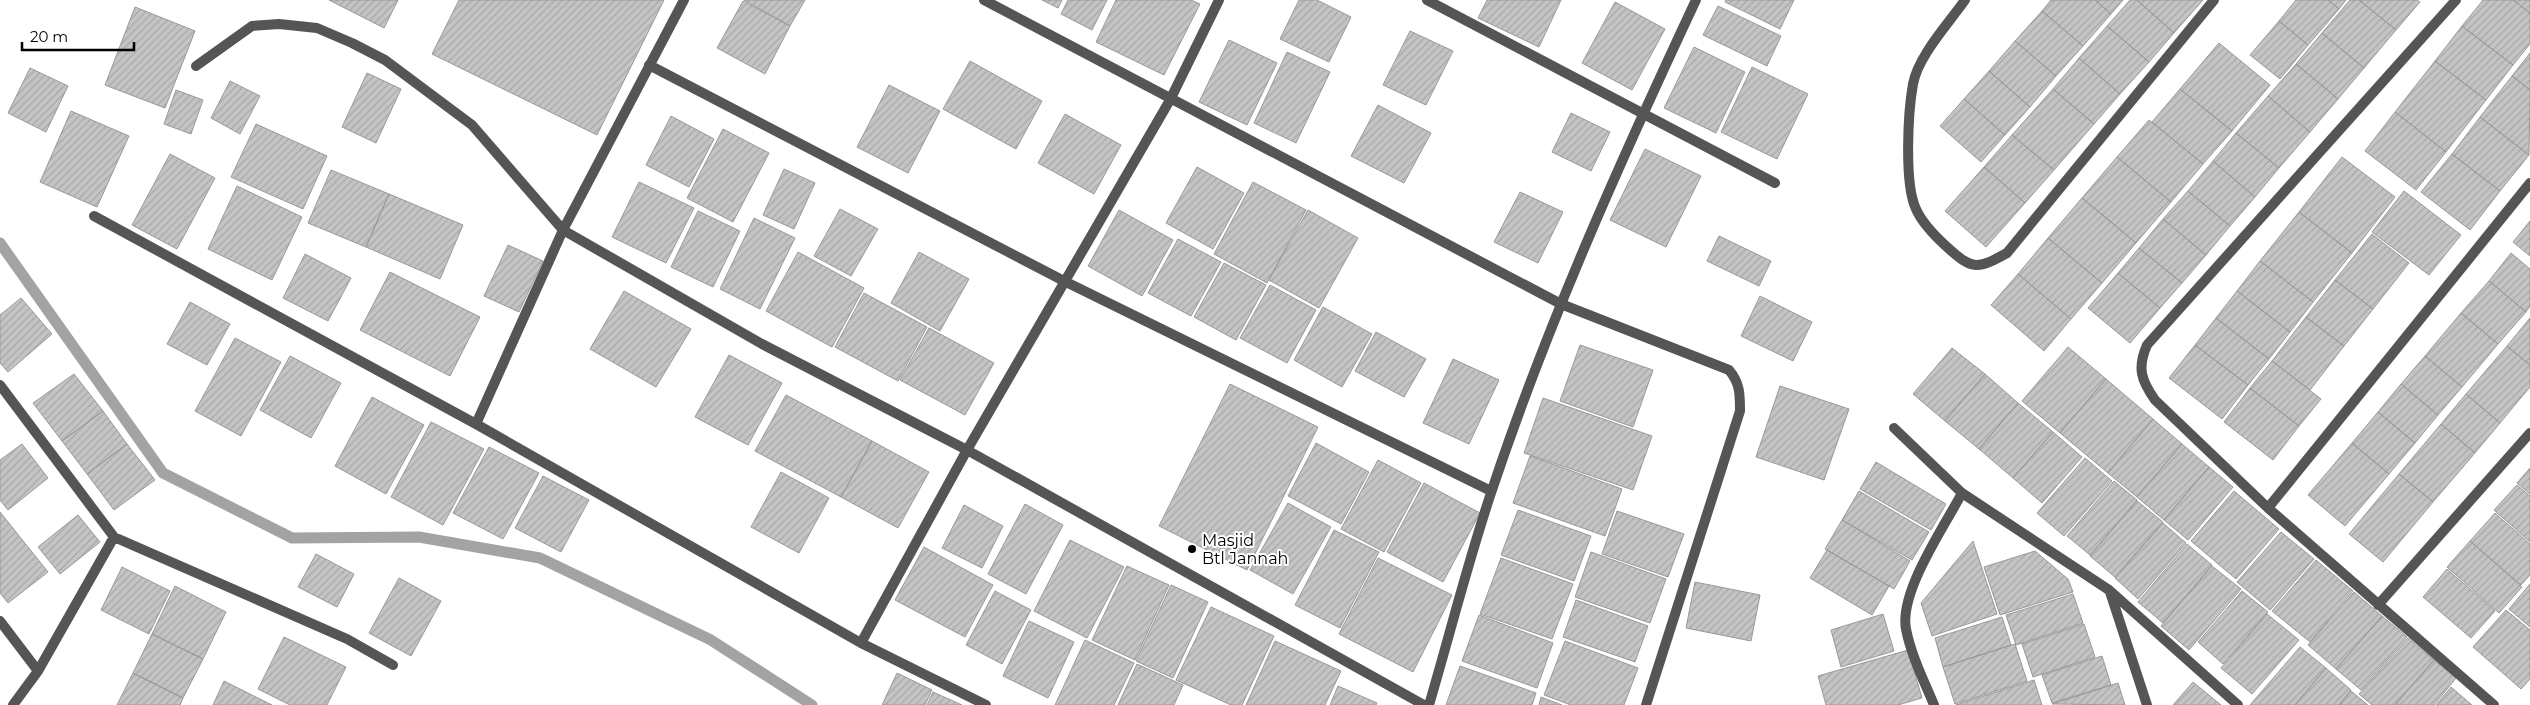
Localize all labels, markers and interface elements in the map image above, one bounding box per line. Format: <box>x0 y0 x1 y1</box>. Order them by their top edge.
scale bar <box>22 20 135 52</box>
text: 20 m <box>30 27 68 46</box>
place label: Masjid Btl Jannah <box>1202 531 1288 568</box>
marker: Masjid Btl Jannah <box>1186 543 1198 555</box>

